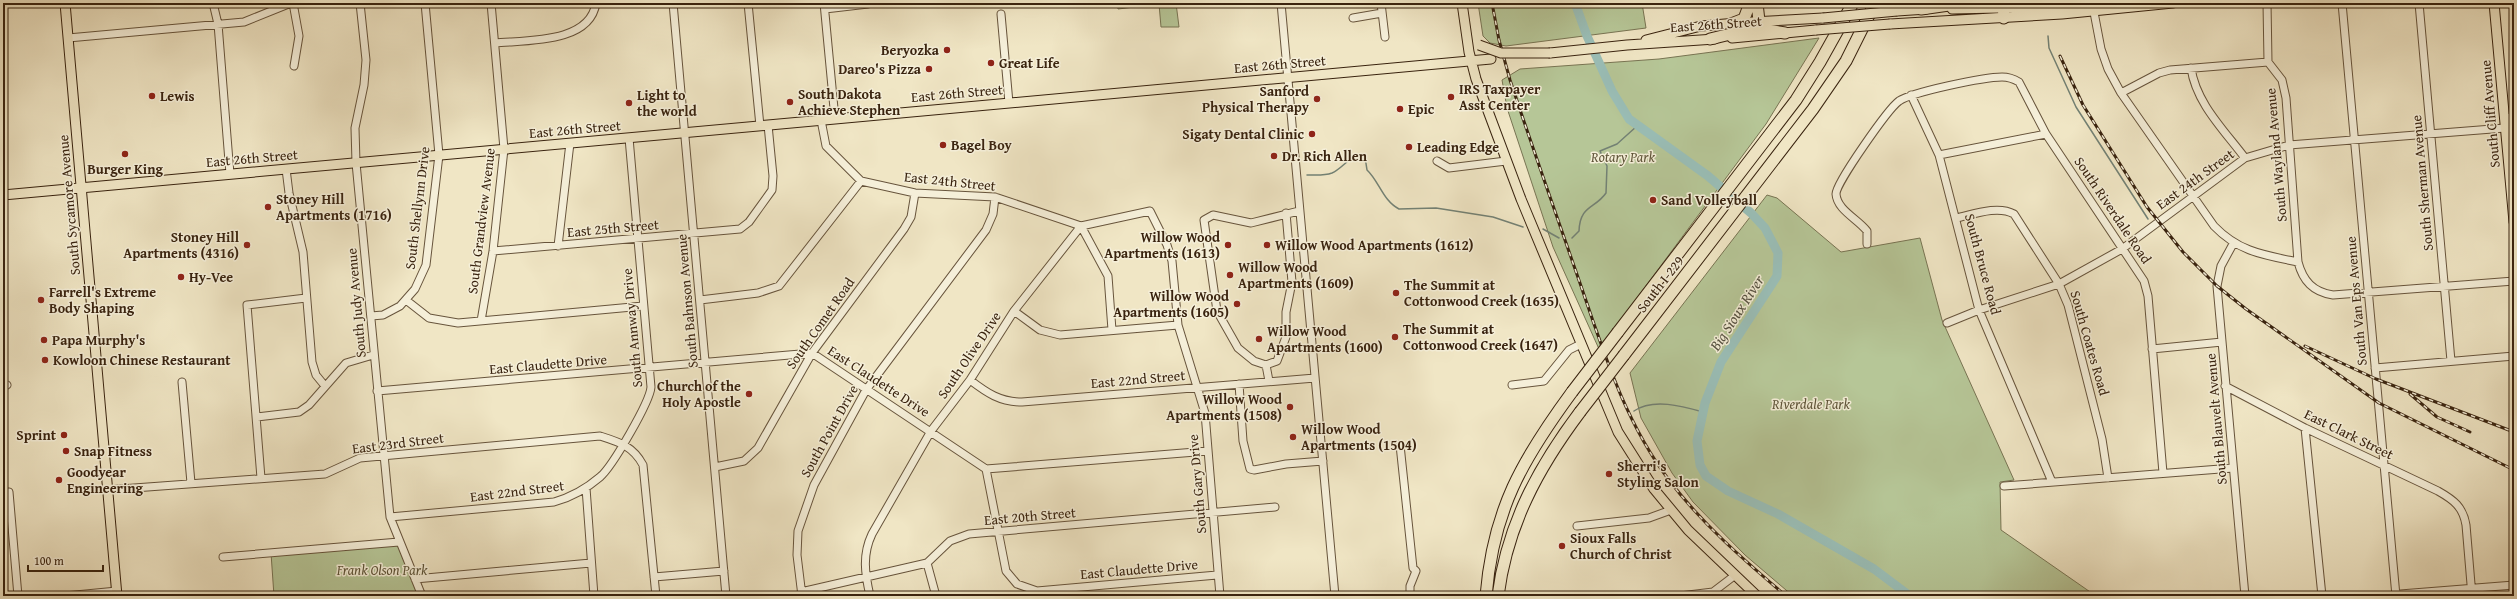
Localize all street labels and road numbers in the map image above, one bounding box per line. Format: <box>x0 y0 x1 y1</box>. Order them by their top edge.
street label: East 26th Street <box>1669 11 1763 37</box>
street label: East 26th Street <box>1233 50 1327 78</box>
street label: South Cliff Avenue <box>2475 59 2505 169</box>
street label: East 26th Street <box>910 79 1004 107</box>
street label: South Wayland Avenue <box>2260 87 2292 223</box>
street label: South Sherman Avenue <box>2406 114 2438 252</box>
street label: East 26th Street <box>528 115 622 143</box>
street label: South Sycamore Avenue <box>53 134 85 276</box>
street label: East 26th Street <box>205 144 299 172</box>
street label: East 24th Street <box>2152 144 2238 214</box>
street label: South Shellynn Drive <box>400 145 435 271</box>
street label: South Grandview Avenue <box>462 147 500 295</box>
street label: South Riverdale Road <box>2070 152 2157 268</box>
street label: East 24th Street <box>903 166 997 196</box>
street label: South Bruce Road <box>1960 211 2006 317</box>
street label: East 25th Street <box>566 214 660 242</box>
street label: South Bahnson Avenue <box>671 233 703 369</box>
street label: South Van Eps Avenue <box>2340 235 2372 366</box>
street label: South Judy Avenue <box>341 247 371 359</box>
street label: South I-229 <box>1632 251 1689 316</box>
street label: South Annway Drive <box>617 267 647 388</box>
street label: South Comet Road <box>781 273 859 373</box>
street label: South Coates Road <box>2065 288 2115 398</box>
street label: South Olive Drive <box>932 307 1006 403</box>
street label: East Claudette Drive <box>824 340 934 422</box>
street label: East Claudette Drive <box>488 349 608 379</box>
street label: South Blauvelt Avenue <box>2200 352 2232 485</box>
street label: East 22nd Street <box>1090 365 1186 393</box>
street label: South Point Drive <box>795 381 863 481</box>
street label: East Clark Street <box>2301 404 2397 464</box>
street label: East 23rd Street <box>351 427 445 459</box>
street label: South Gary Drive <box>1183 433 1211 534</box>
street label: East 22nd Street <box>469 475 565 507</box>
street label: East 20th Street <box>983 502 1077 530</box>
street label: East Claudette Drive <box>1079 554 1199 584</box>

